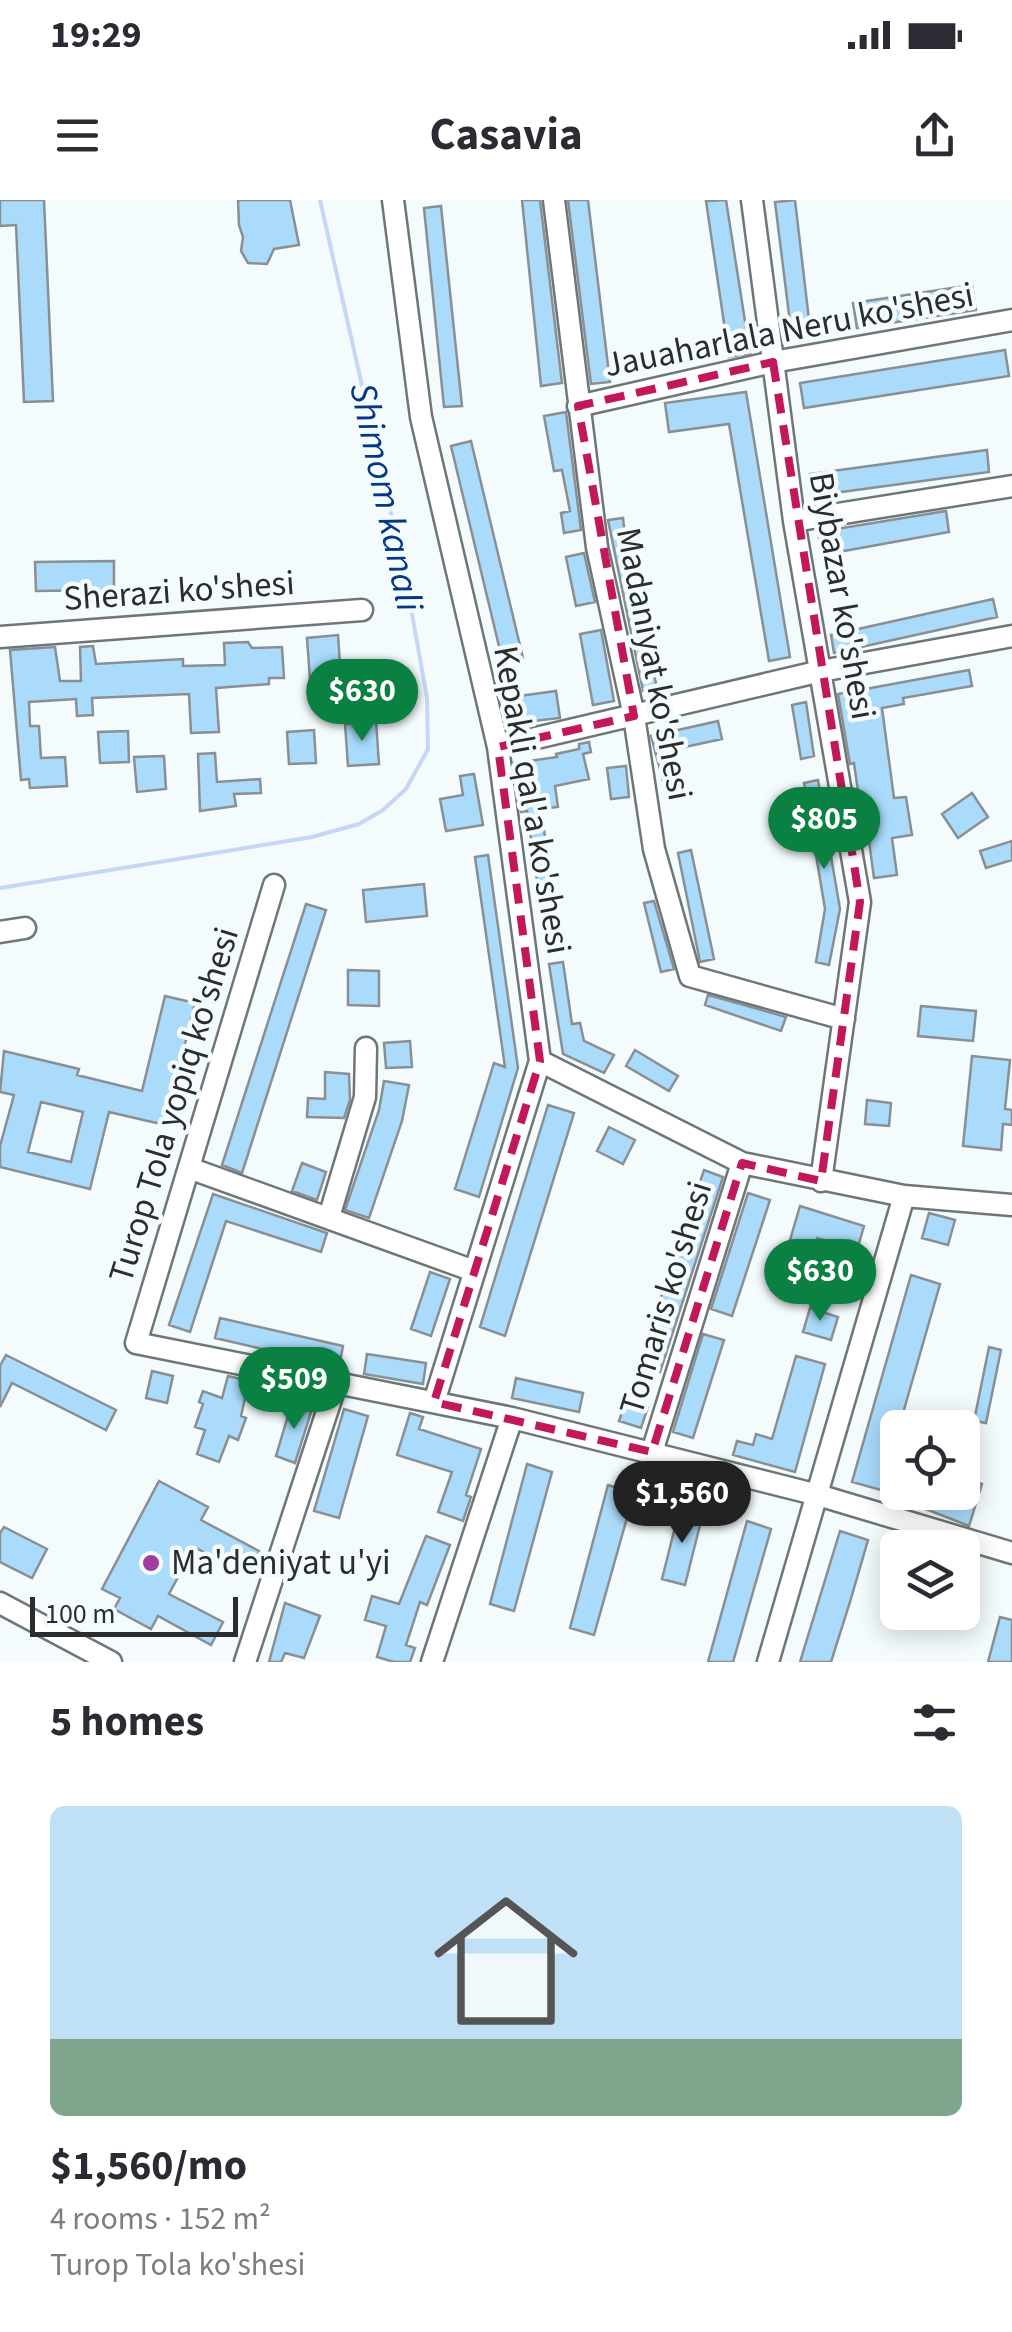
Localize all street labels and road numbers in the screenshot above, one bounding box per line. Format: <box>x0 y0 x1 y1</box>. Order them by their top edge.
street label: Jauaharlala Neru ko'shesi <box>600 270 978 390</box>
street label: Biybazar ko'shesi <box>796 469 888 723</box>
street label: Madaniyat ko'shesi <box>603 523 705 805</box>
street label: Sherazi ko'shesi <box>62 558 296 624</box>
street label: Kepakli qal'a ko'shesi <box>480 642 584 958</box>
street label: Turop Tola yopiq ko'shesi <box>96 921 252 1289</box>
street label: Tomaris ko'shesi <box>607 1175 725 1421</box>

